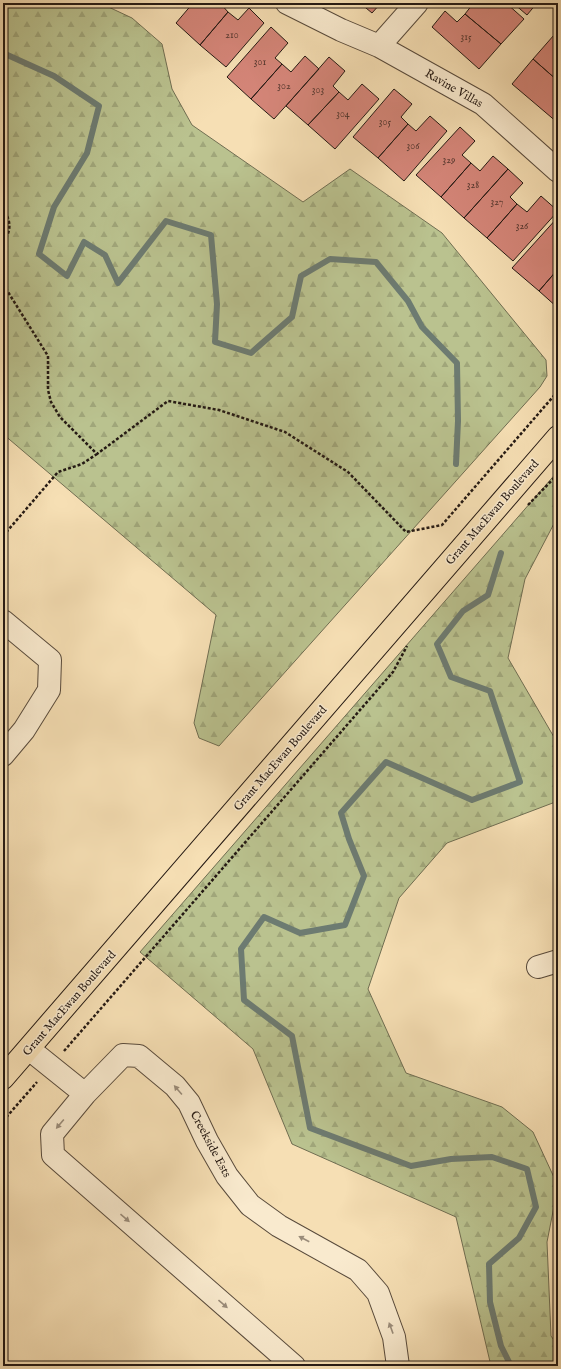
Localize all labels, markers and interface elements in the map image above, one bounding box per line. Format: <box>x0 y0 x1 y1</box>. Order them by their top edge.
house number: 210 <box>225 29 239 42</box>
house number: 315 <box>460 31 472 44</box>
house number: 301 <box>254 56 266 69</box>
street label: Ravine Villas <box>422 66 485 111</box>
house number: 302 <box>277 80 291 93</box>
house number: 303 <box>312 84 324 97</box>
house number: 304 <box>336 108 350 121</box>
house number: 305 <box>379 116 392 129</box>
house number: 306 <box>407 140 420 153</box>
house number: 329 <box>443 154 455 167</box>
house number: 328 <box>467 179 479 192</box>
house number: 327 <box>491 196 504 209</box>
house number: 326 <box>516 220 529 233</box>
street label: Grant MacEwan Boulevard <box>443 456 543 568</box>
street label: Grant MacEwan Boulevard <box>231 702 331 814</box>
street label: Grant MacEwan Boulevard <box>20 947 120 1059</box>
one-way arrow <box>174 1085 183 1095</box>
street label: Creekside Ests <box>187 1108 234 1180</box>
one-way arrow <box>56 1118 64 1129</box>
one-way arrow <box>120 1214 130 1223</box>
one-way arrow <box>298 1235 310 1242</box>
one-way arrow <box>218 1299 228 1308</box>
one-way arrow <box>387 1321 393 1333</box>

